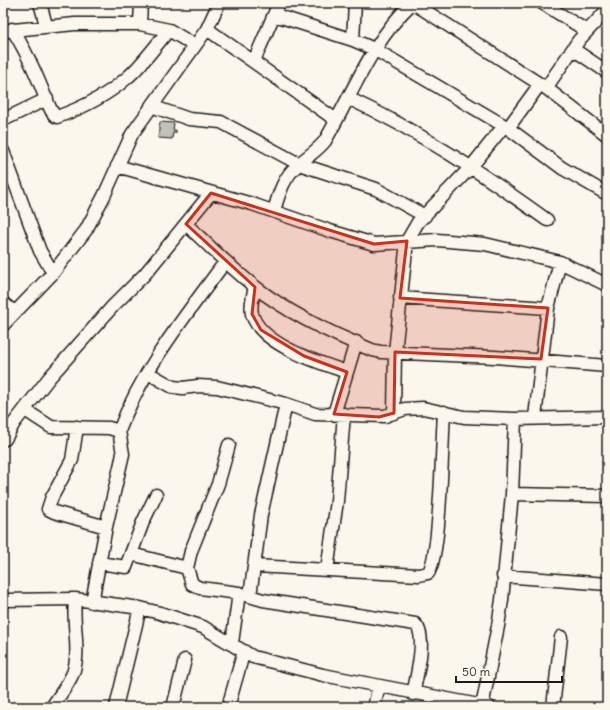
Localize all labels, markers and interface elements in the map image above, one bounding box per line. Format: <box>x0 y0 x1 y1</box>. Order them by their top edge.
scale bar <box>456 658 562 684</box>
text: 50 m <box>462 664 491 679</box>

